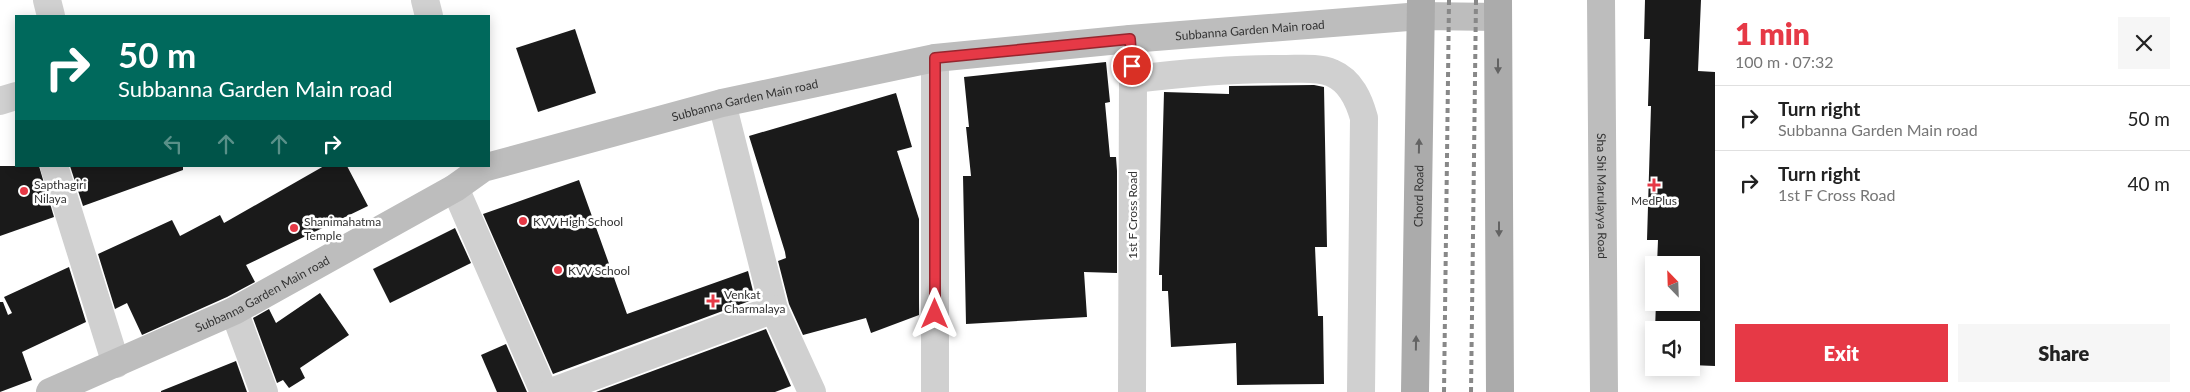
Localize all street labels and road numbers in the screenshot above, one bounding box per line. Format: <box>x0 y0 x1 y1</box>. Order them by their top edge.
street label: Subbanna Garden Main road <box>1175 16 1325 43</box>
street label: Subbanna Garden Main road <box>670 75 819 124</box>
street label: Sha Shi Marulayya Road <box>1595 133 1610 259</box>
street label: Chord Road <box>1410 165 1426 227</box>
street label: 1st F Cross Road <box>1125 171 1140 259</box>
street label: Subbanna Garden Main road <box>193 252 332 335</box>

